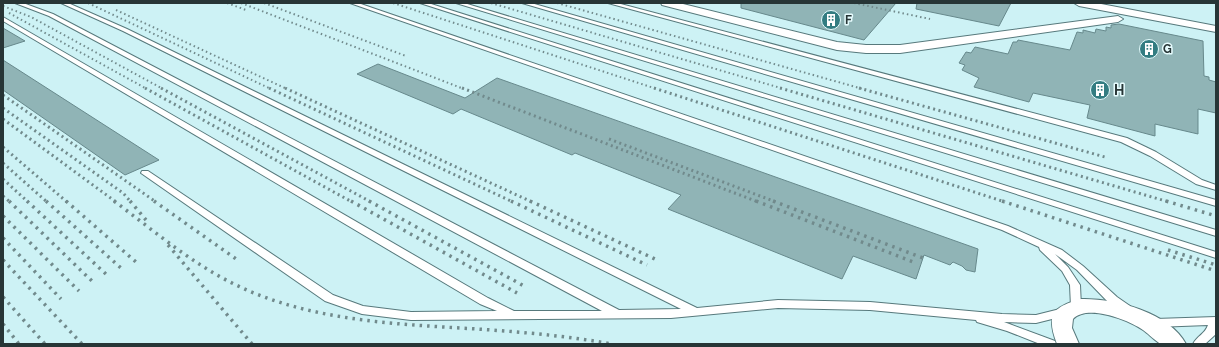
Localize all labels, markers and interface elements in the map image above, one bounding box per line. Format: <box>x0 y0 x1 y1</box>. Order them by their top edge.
building icon: F <box>820 9 842 31</box>
place label: F <box>845 13 852 27</box>
building icon: G <box>1138 38 1160 60</box>
place label: G <box>1163 42 1172 56</box>
building icon: H <box>1089 79 1111 101</box>
place label: H <box>1114 82 1124 98</box>

